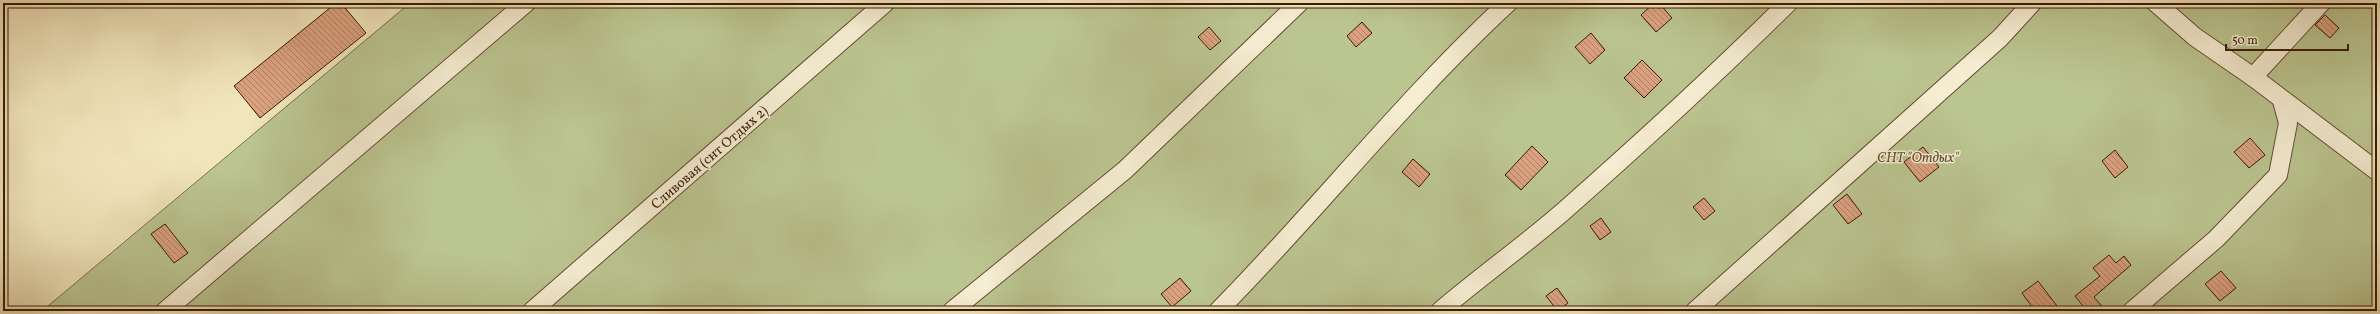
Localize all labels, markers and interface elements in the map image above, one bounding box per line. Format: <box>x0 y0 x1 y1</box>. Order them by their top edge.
scale bar <box>2226 26 2348 52</box>
text: 50 m <box>2232 33 2258 49</box>
street label: Сливовая (снт Отдых 2) <box>647 102 773 214</box>
park label: СНТ "Отдых" <box>1877 149 1960 168</box>

